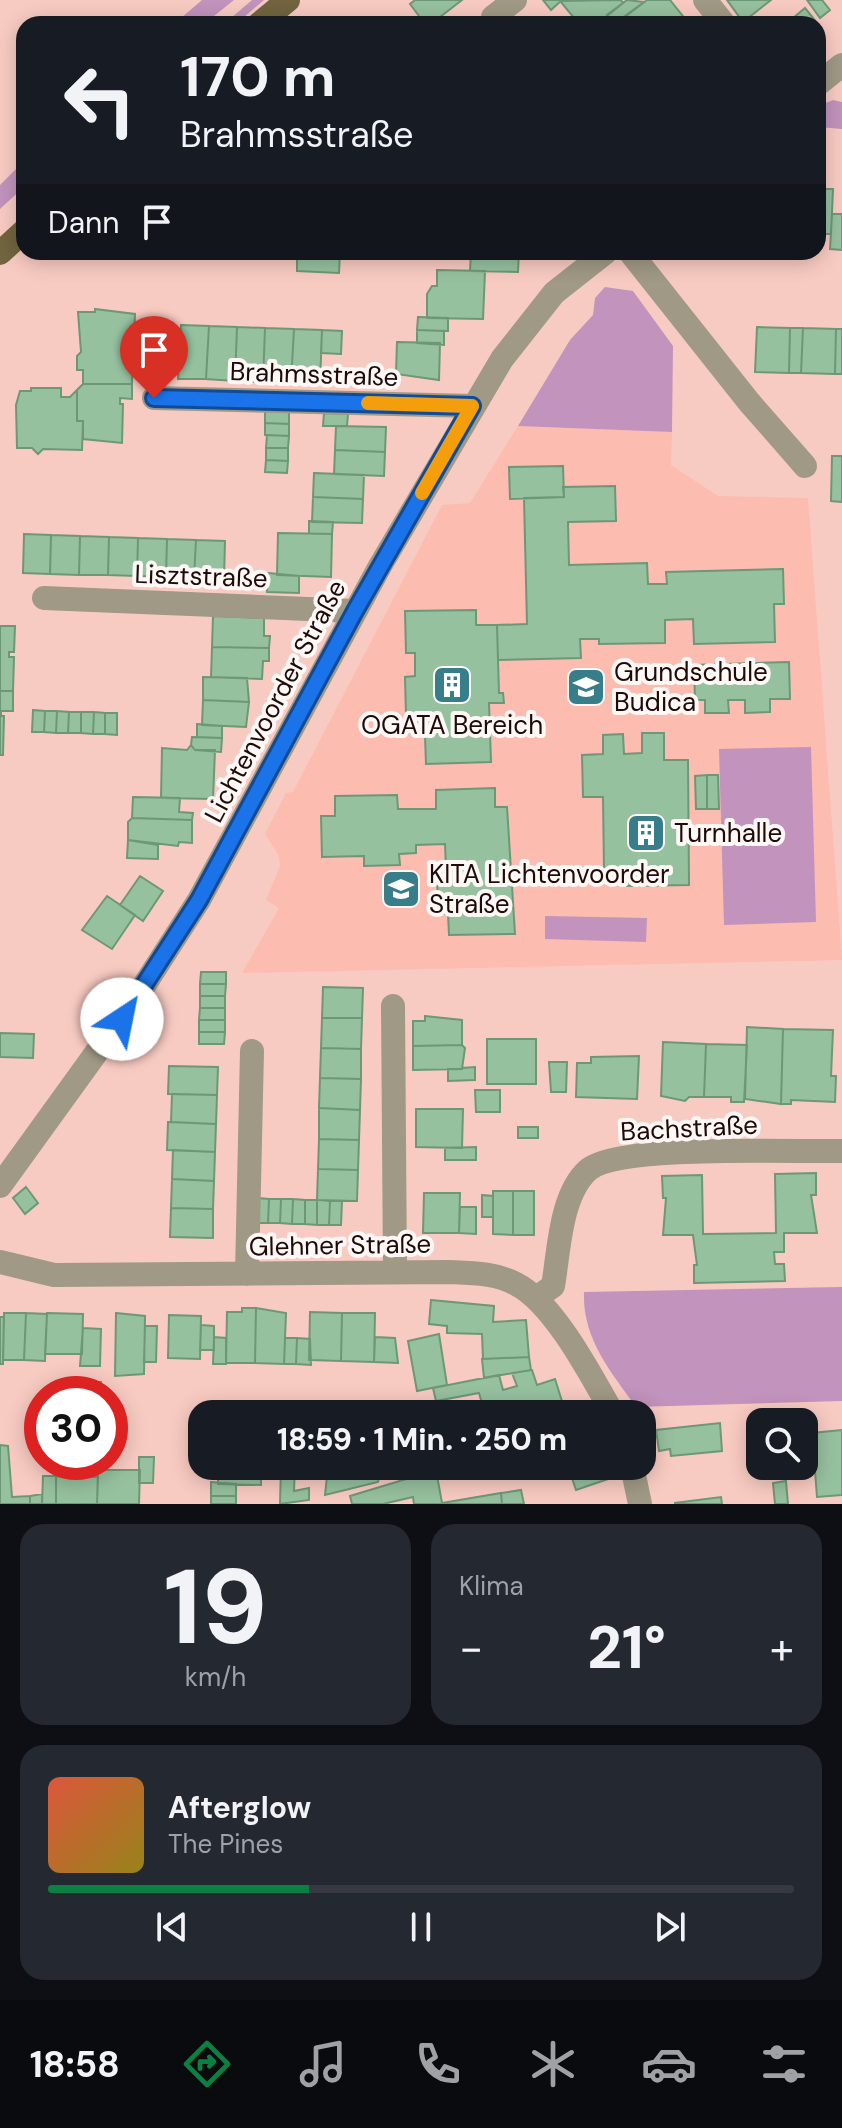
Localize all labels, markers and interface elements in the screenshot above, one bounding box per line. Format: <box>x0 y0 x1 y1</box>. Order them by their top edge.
text: 170 m <box>180 40 335 113</box>
icon: left <box>48 48 152 152</box>
text: Brahmsstraße <box>180 111 414 158</box>
icon: arrive <box>135 200 179 244</box>
text: Dann <box>48 203 119 242</box>
pin <box>120 316 188 398</box>
icon: arrive <box>132 328 176 372</box>
street label: Brahmsstraße <box>229 354 399 394</box>
street label: Lisztstraße <box>134 557 268 595</box>
street label: Lichtenvoorder Straße <box>197 574 353 828</box>
place label: Grundschule Budica <box>614 655 768 719</box>
building icon: OGATA Bereich <box>431 664 473 706</box>
school or university icon: Grundschule Budica <box>565 666 607 708</box>
place label: OGATA Bereich <box>361 708 543 742</box>
building icon: Turnhalle <box>625 812 667 854</box>
place label: Turnhalle <box>674 816 782 850</box>
place label: KITA Lichtenvoorder Straße <box>429 857 670 921</box>
school or university icon: KITA Lichtenvoorder Straße <box>380 868 422 910</box>
position arrow <box>80 977 164 1061</box>
street label: Bachstraße <box>619 1107 759 1149</box>
street label: Glehner Straße <box>249 1226 431 1264</box>
speed limit sign: 30 <box>24 1376 128 1480</box>
map controls <box>746 1408 818 1480</box>
button: search <box>746 1408 818 1480</box>
text: 18:59 · 1 Min. · 250 m <box>277 1420 567 1459</box>
text: 19 <box>164 1540 267 1675</box>
text: Klima <box>459 1569 524 1603</box>
text: 21° <box>587 1608 666 1687</box>
text: − <box>459 1619 483 1677</box>
text: + <box>770 1619 794 1677</box>
text: km/h <box>185 1660 246 1694</box>
text: Afterglow <box>168 1788 311 1827</box>
text: The Pines <box>168 1827 283 1861</box>
icon: previous <box>150 1905 194 1949</box>
icon: pause <box>399 1905 443 1949</box>
icon: next <box>648 1905 692 1949</box>
icon: directions <box>179 2036 235 2092</box>
icon: music <box>295 2036 351 2092</box>
icon: phone <box>410 2036 466 2092</box>
icon: climate <box>525 2036 581 2092</box>
icon: car <box>641 2036 697 2092</box>
icon: filters <box>756 2036 812 2092</box>
text: 18:58 <box>30 2041 120 2088</box>

